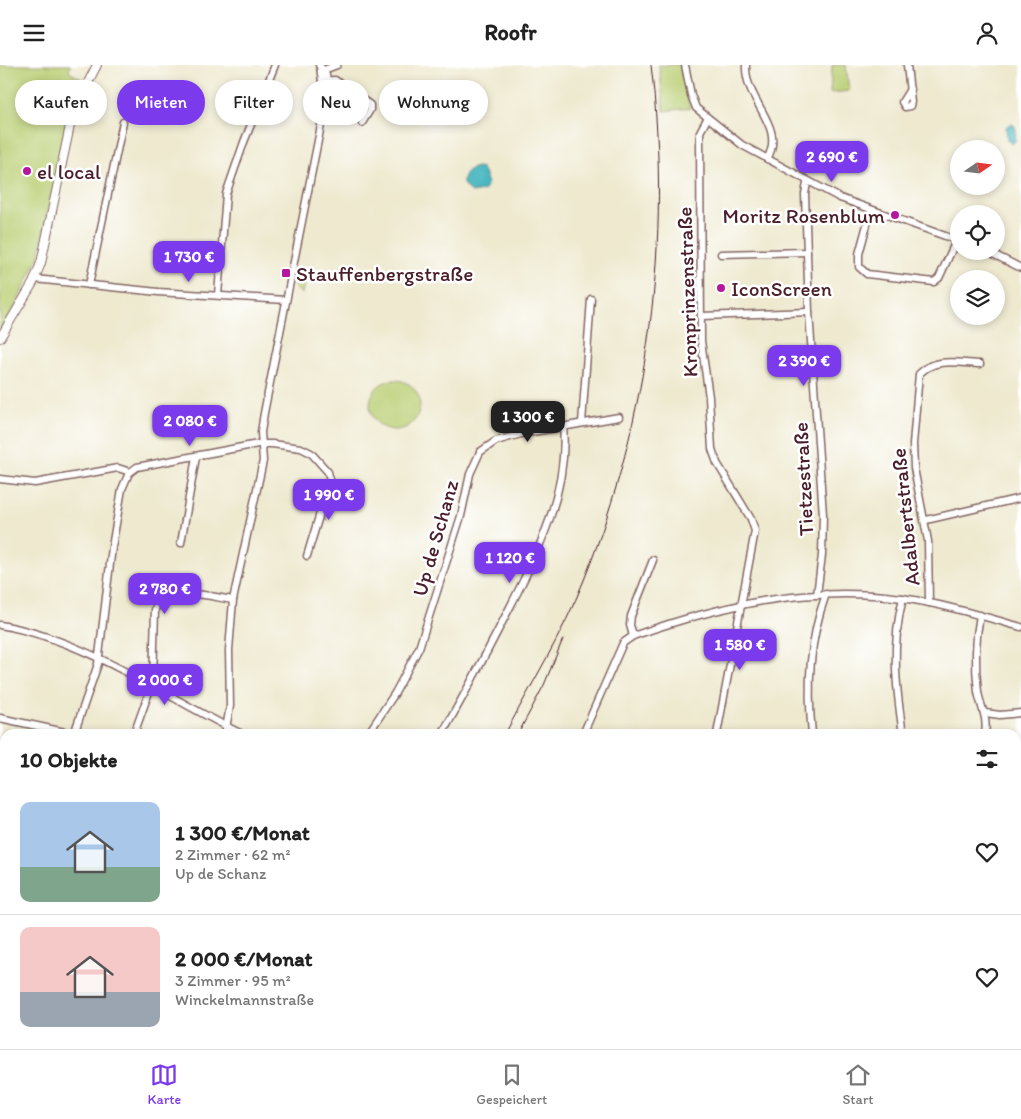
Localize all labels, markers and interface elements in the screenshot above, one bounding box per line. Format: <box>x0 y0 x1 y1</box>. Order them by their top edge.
icon: menu <box>20 19 48 47</box>
text: Roofr <box>484 19 537 46</box>
icon: person <box>973 19 1001 47</box>
chip: Kaufen <box>15 80 107 125</box>
chip: Mieten <box>117 80 205 125</box>
chip: Filter <box>215 80 293 125</box>
chip: Neu <box>303 80 369 125</box>
chip: Wohnung <box>379 80 488 125</box>
north arrow <box>950 140 1005 195</box>
map controls <box>950 140 1005 325</box>
pin: 2 690 € <box>786 141 878 183</box>
text: 2 690 € <box>806 147 858 166</box>
place label: el local <box>37 159 101 184</box>
marker: el local <box>21 165 33 177</box>
place label: Moritz Rosenblum <box>723 203 885 228</box>
button: locate <box>950 205 1005 260</box>
street label: Kronprinzenstraße <box>672 206 702 378</box>
marker: Moritz Rosenblum <box>889 209 901 221</box>
pin: 1 730 € <box>143 241 235 283</box>
text: 1 730 € <box>164 247 214 266</box>
place label: Stauffenbergstraße <box>296 261 473 286</box>
marker: Stauffenbergstraße <box>280 267 292 279</box>
button: layers <box>950 270 1005 325</box>
place label: IconScreen <box>731 276 832 301</box>
marker: IconScreen <box>715 282 727 294</box>
pin: 2 390 € <box>758 345 850 387</box>
text: 2 390 € <box>778 351 830 370</box>
pin: 1 300 € <box>482 401 574 443</box>
pin: 2 080 € <box>144 405 236 447</box>
text: 1 300 € <box>502 407 554 426</box>
text: 2 080 € <box>163 411 217 430</box>
street label: Tietzestraße <box>788 422 818 536</box>
street label: Adalbertstraße <box>885 447 925 587</box>
street label: Up de Schanz <box>406 477 464 599</box>
pin: 1 990 € <box>283 479 375 521</box>
text: 1 990 € <box>304 485 354 504</box>
pin: 1 120 € <box>464 541 556 584</box>
text: 1 120 € <box>485 548 535 567</box>
pin: 2 780 € <box>119 573 211 615</box>
text: 2 780 € <box>139 579 191 598</box>
pin: 1 580 € <box>694 629 786 671</box>
text: 1 580 € <box>715 635 765 654</box>
pin: 2 000 € <box>119 663 211 706</box>
text: 2 000 € <box>138 670 192 689</box>
icon: filters <box>973 745 1001 773</box>
text: 10 Objekte <box>20 747 117 772</box>
text: 1 300 €/Monat <box>175 820 310 845</box>
icon: home <box>60 822 120 882</box>
icon: heart <box>973 838 1001 866</box>
text: 2 Zimmer · 62 m² <box>175 845 290 864</box>
text: Up de Schanz <box>175 864 266 883</box>
text: 2 000 €/Monat <box>175 946 312 971</box>
icon: home <box>60 947 120 1007</box>
icon: heart <box>973 963 1001 991</box>
text: 3 Zimmer · 95 m² <box>175 971 291 990</box>
text: Winckelmannstraße <box>175 990 314 1009</box>
tab: Karte <box>148 1061 181 1108</box>
tab: Gespeichert <box>476 1061 547 1108</box>
tab: Start <box>842 1061 873 1108</box>

